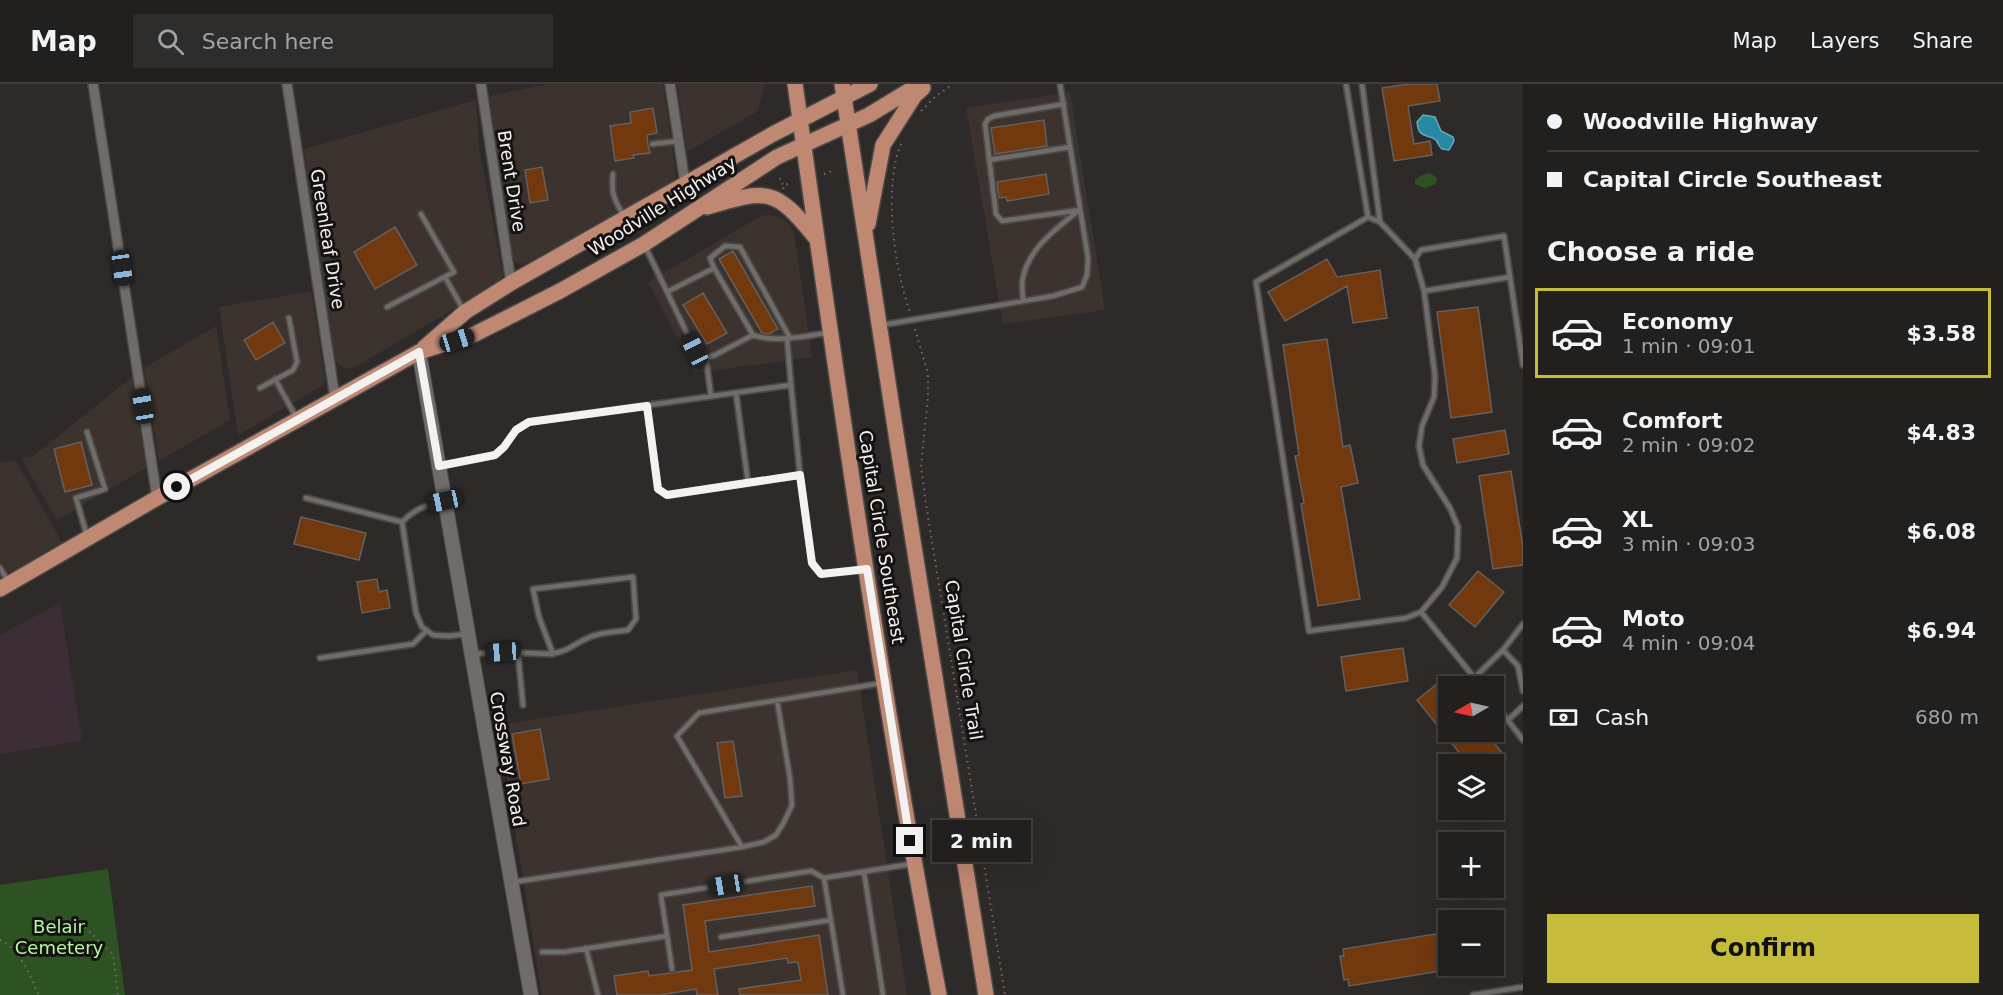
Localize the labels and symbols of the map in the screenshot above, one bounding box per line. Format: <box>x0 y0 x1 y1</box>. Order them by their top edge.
street label: Brent Drive <box>494 129 530 233</box>
street label: Woodville Highway <box>584 152 740 260</box>
street label: Greenleaf Drive <box>307 167 349 311</box>
car <box>111 249 133 287</box>
car <box>437 326 477 354</box>
car <box>679 330 711 370</box>
car <box>131 387 155 425</box>
street label: Capital Circle Southeast <box>855 429 909 645</box>
route start <box>163 473 190 500</box>
car <box>425 488 463 514</box>
street label: Capital Circle Trail <box>941 578 987 742</box>
car <box>484 642 522 662</box>
north arrow <box>1438 676 1504 742</box>
street label: Crossway Road <box>486 690 530 828</box>
callout: 2 min <box>931 820 1030 862</box>
route end <box>896 827 923 854</box>
car <box>707 873 745 897</box>
park label: Belair Cemetery <box>15 916 104 958</box>

